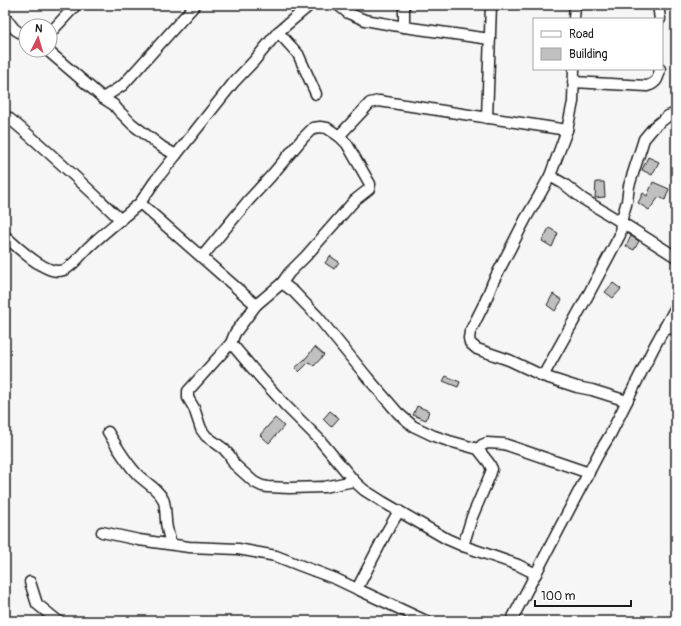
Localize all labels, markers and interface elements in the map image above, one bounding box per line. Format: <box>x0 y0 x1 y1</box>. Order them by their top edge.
north arrow <box>18 18 58 58</box>
legend <box>533 18 663 70</box>
text: N <box>35 22 44 35</box>
text: Road <box>569 27 594 42</box>
text: Building <box>569 47 608 62</box>
scale bar <box>535 582 631 608</box>
text: 100 m <box>541 589 576 604</box>

